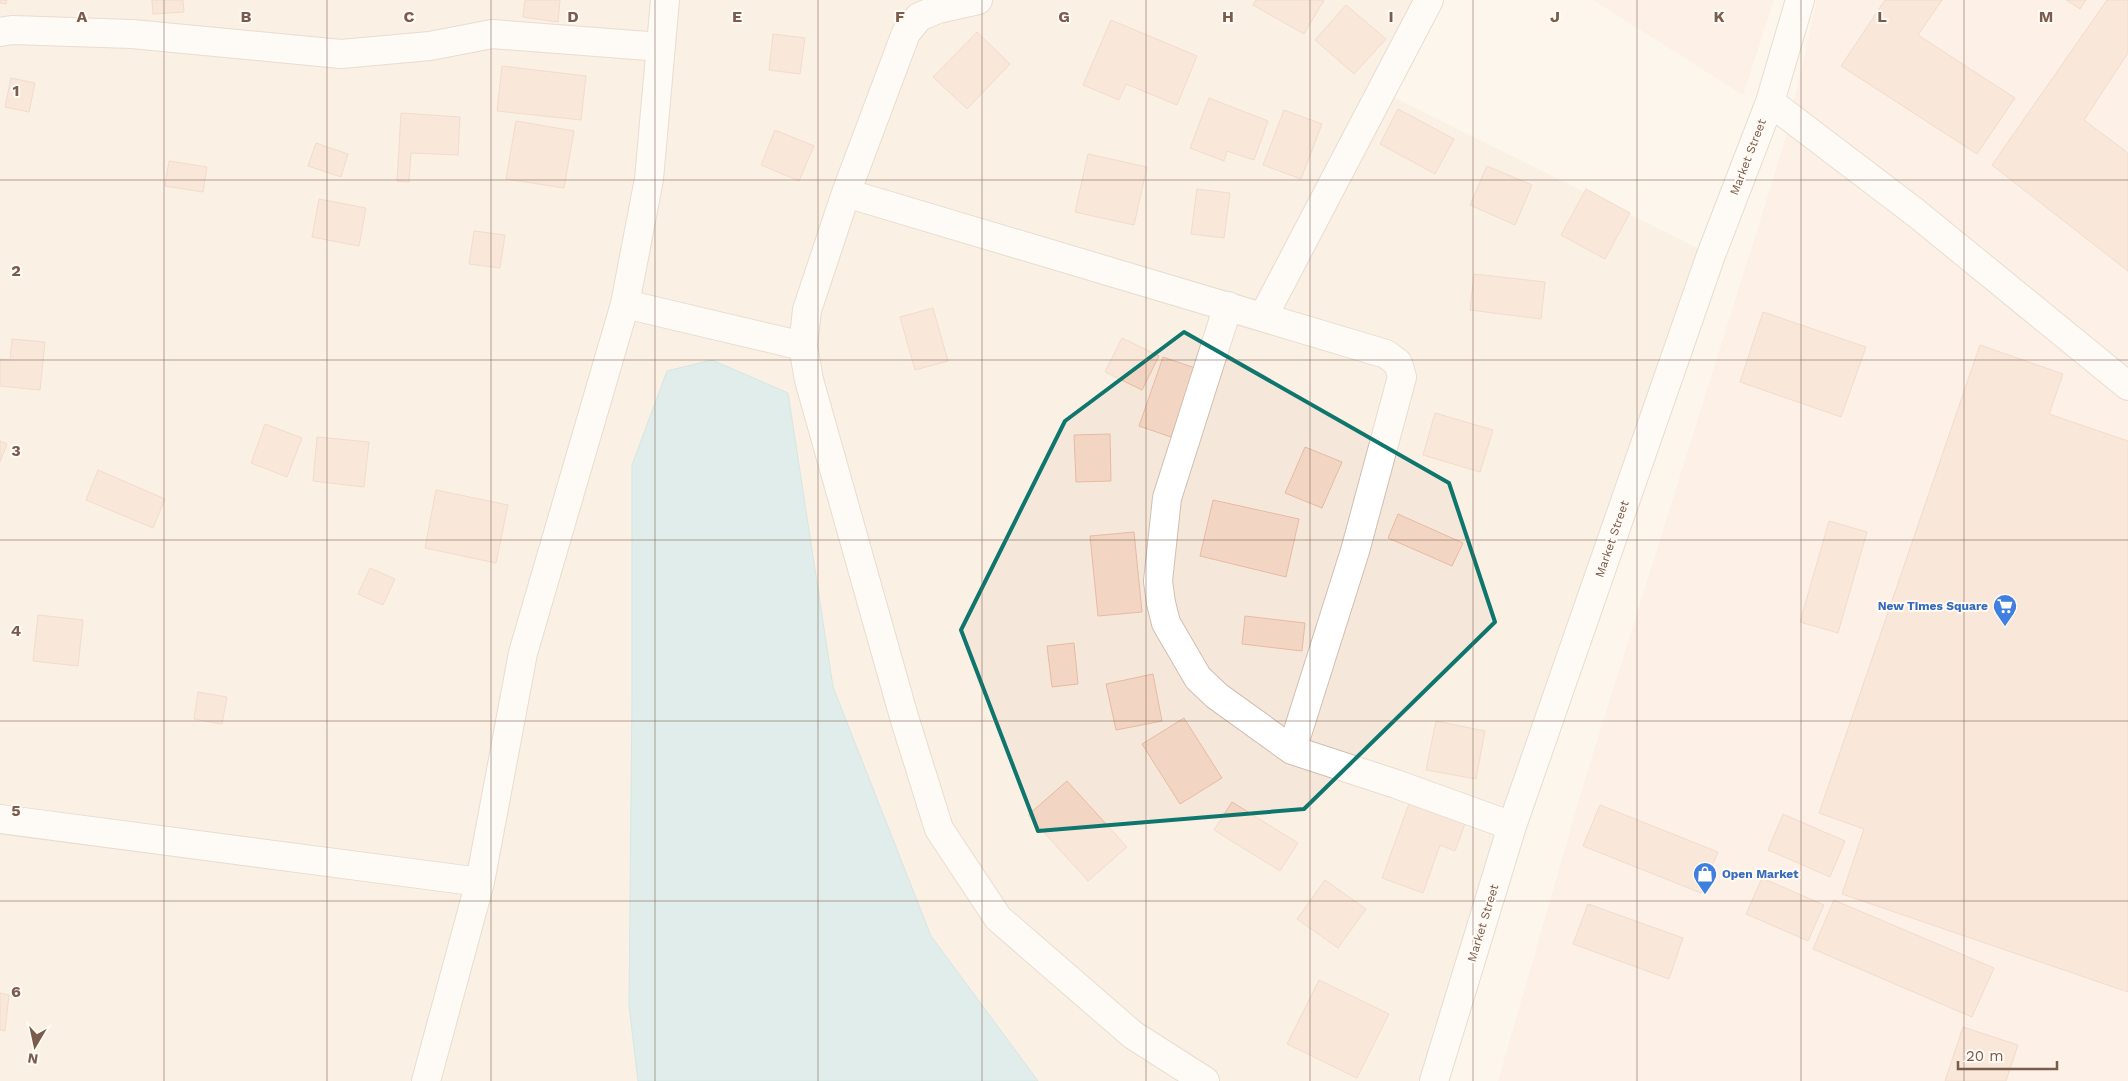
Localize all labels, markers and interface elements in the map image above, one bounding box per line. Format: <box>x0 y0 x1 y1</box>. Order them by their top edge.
text: A <box>77 7 88 26</box>
text: B <box>241 7 252 26</box>
text: C <box>404 7 415 26</box>
text: D <box>567 7 579 26</box>
text: E <box>732 7 742 26</box>
text: F <box>895 7 905 26</box>
text: G <box>1058 7 1070 26</box>
text: H <box>1222 7 1234 26</box>
text: I <box>1388 7 1394 26</box>
text: J <box>1550 7 1560 26</box>
text: K <box>1713 7 1725 26</box>
text: L <box>1877 7 1887 26</box>
text: M <box>2039 7 2053 26</box>
text: 1 <box>13 81 19 100</box>
street label: Market Street <box>1727 117 1769 197</box>
text: 2 <box>11 261 21 280</box>
text: 3 <box>11 441 21 460</box>
street label: Market Street <box>1592 499 1632 579</box>
supermarket icon: New Times Square <box>1992 593 2018 627</box>
place label: New Times Square <box>1878 599 1988 613</box>
text: 4 <box>11 621 21 640</box>
text: 5 <box>11 801 21 820</box>
shop icon: Open Market <box>1692 861 1718 895</box>
place label: Open Market <box>1722 867 1799 881</box>
street label: Market Street <box>1465 882 1501 964</box>
text: 6 <box>11 982 21 1001</box>
north arrow <box>10 1021 60 1071</box>
scale bar <box>1958 1038 2057 1070</box>
text: 20 m <box>1966 1047 2004 1065</box>
text: N <box>27 1050 39 1068</box>

